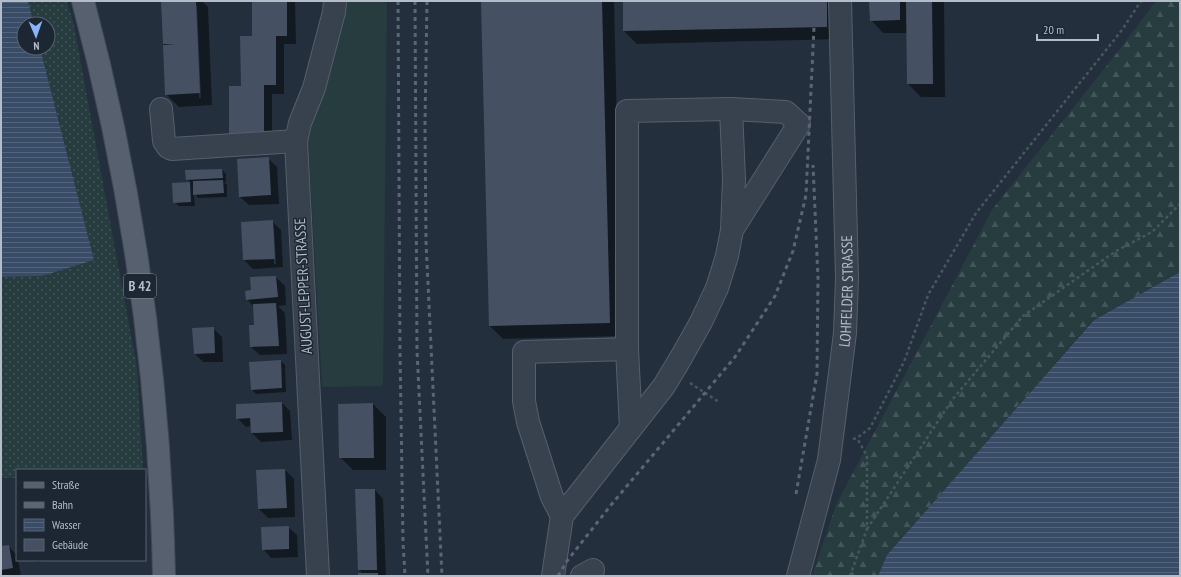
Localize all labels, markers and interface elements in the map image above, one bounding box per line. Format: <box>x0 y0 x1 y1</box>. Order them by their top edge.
north arrow <box>16 16 56 56</box>
scale bar <box>1037 16 1098 42</box>
text: 20 m <box>1043 22 1064 37</box>
text: N <box>33 39 40 53</box>
street label: AUGUST-LEPPER-STRASSE <box>290 218 316 354</box>
street label: LOHFELDER STRASSE <box>834 235 857 348</box>
road number: B 42 <box>124 274 156 298</box>
legend <box>16 469 146 561</box>
text: Straße <box>52 477 79 492</box>
text: Bahn <box>52 497 73 512</box>
text: Wasser <box>52 517 82 532</box>
text: Gebäude <box>52 537 88 552</box>

